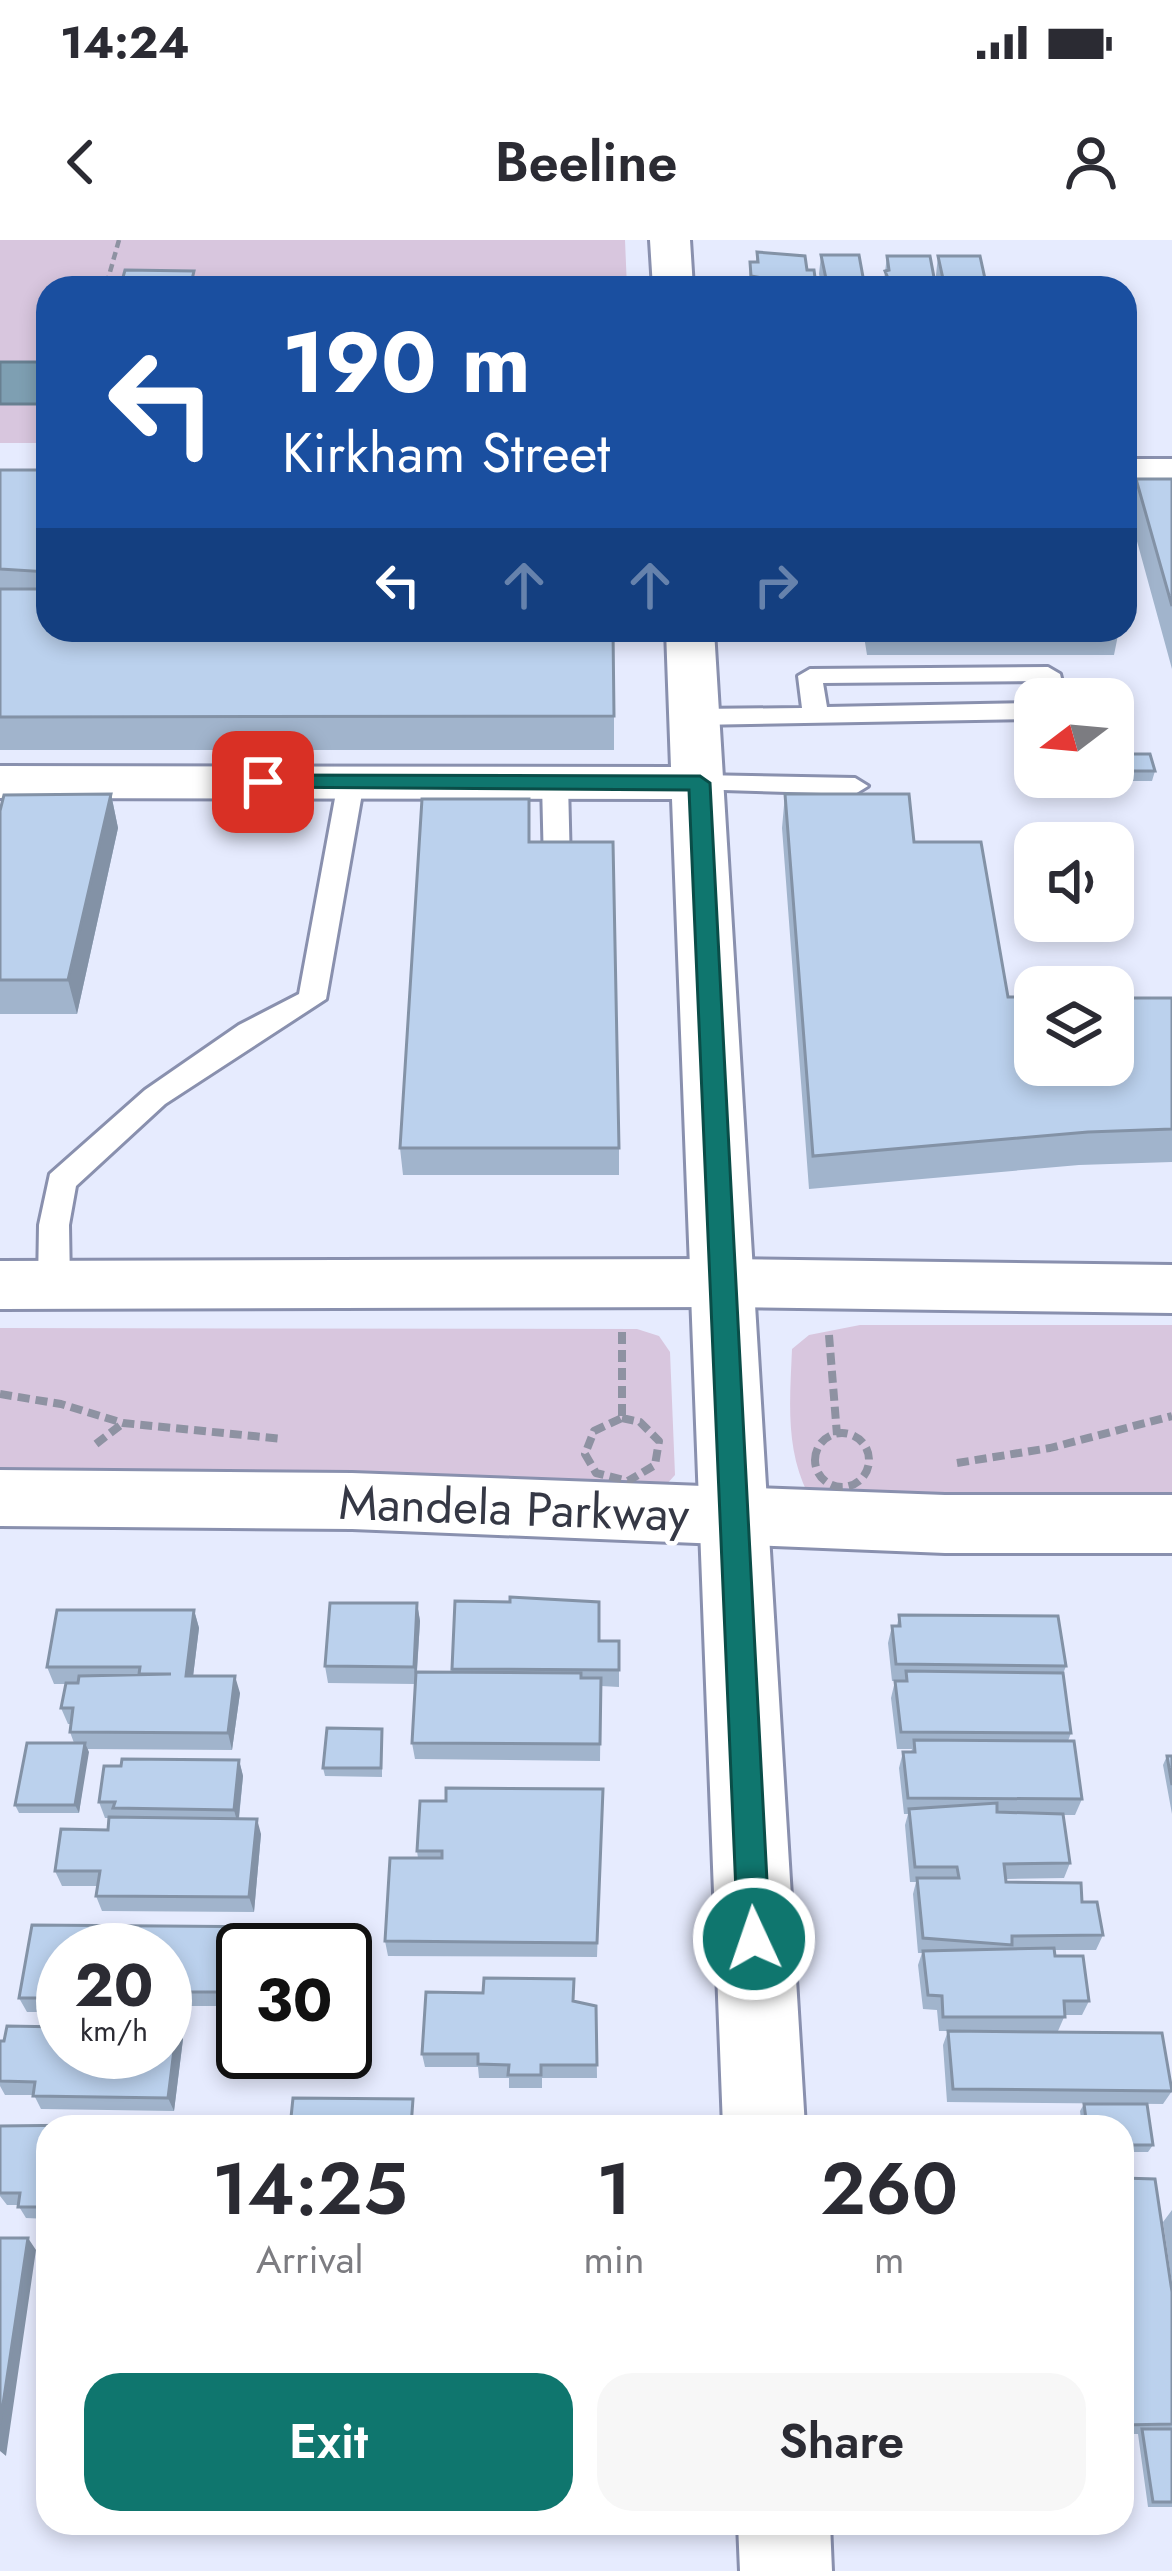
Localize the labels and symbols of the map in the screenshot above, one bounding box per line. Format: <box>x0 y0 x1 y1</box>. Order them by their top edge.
north arrow <box>1014 678 1134 798</box>
pin <box>212 731 314 833</box>
street label: Mandela Parkway <box>338 1468 691 1549</box>
position arrow <box>691 1876 817 2002</box>
speed limit sign: 30 <box>216 1923 372 2079</box>

